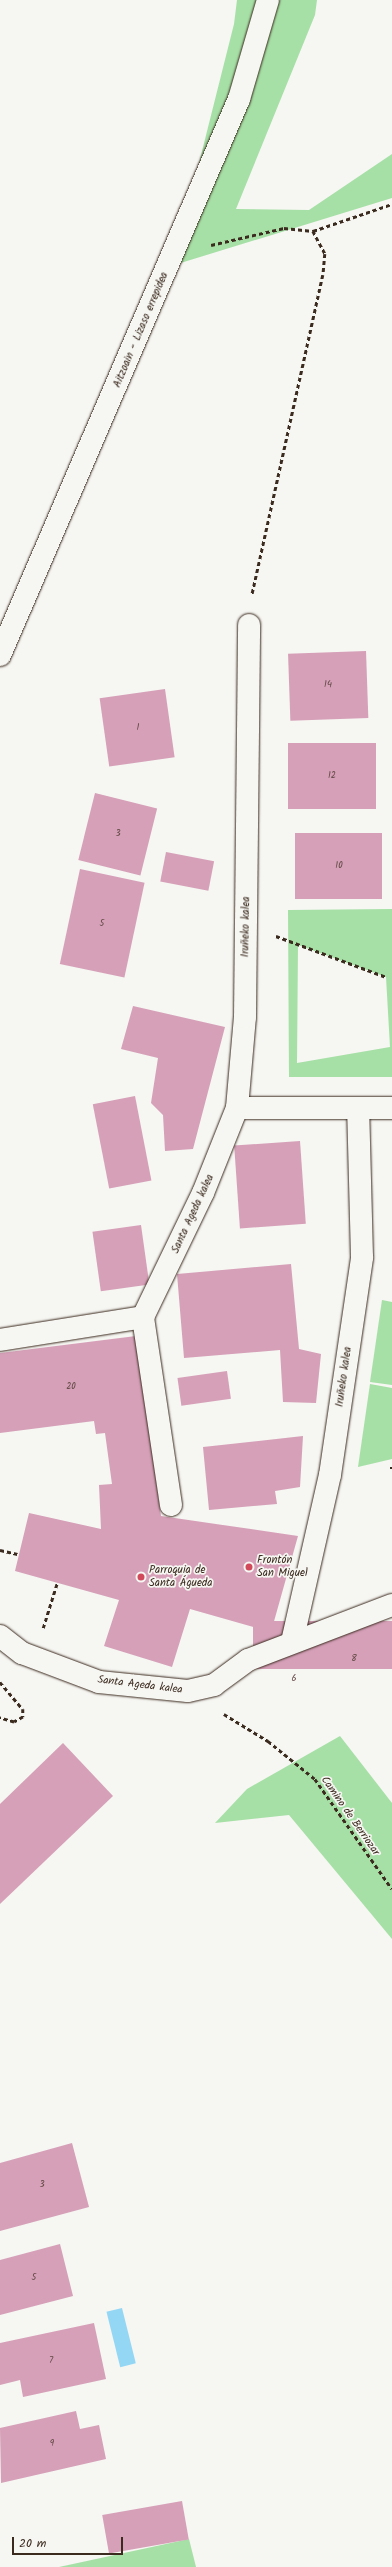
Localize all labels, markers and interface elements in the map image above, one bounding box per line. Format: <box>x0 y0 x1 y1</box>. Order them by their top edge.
street label: Aitzoain - Lizaso errepidea <box>111 270 171 390</box>
house number: 14 <box>324 680 332 690</box>
house number: 1 <box>137 723 139 733</box>
house number: 12 <box>328 771 336 781</box>
house number: 3 <box>115 829 121 839</box>
house number: 10 <box>335 861 343 871</box>
street label: Iruñeko kalea <box>239 896 253 958</box>
house number: 5 <box>100 919 104 929</box>
street label: Santa Ageda kalea <box>169 1172 217 1256</box>
street label: Iruñeko kalea <box>333 1346 355 1408</box>
house number: 20 <box>66 1382 76 1392</box>
place label: Frontón San Miguel <box>257 1554 308 1580</box>
marker: Frontón San Miguel <box>244 1562 254 1572</box>
place label: Parroquia de Santa Águeda <box>149 1564 212 1590</box>
marker: Parroquia de Santa Águeda <box>136 1572 146 1582</box>
house number: 8 <box>351 1654 357 1664</box>
street label: Santa Ageda kalea <box>97 1673 183 1697</box>
house number: 6 <box>291 1674 297 1684</box>
street label: Camino de Berriozar <box>318 1774 382 1858</box>
house number: 3 <box>39 2180 45 2190</box>
house number: 5 <box>32 2273 36 2283</box>
house number: 7 <box>49 2356 53 2366</box>
house number: 9 <box>50 2439 54 2449</box>
scale bar <box>14 2529 125 2555</box>
text: 20 m <box>19 2534 46 2553</box>

